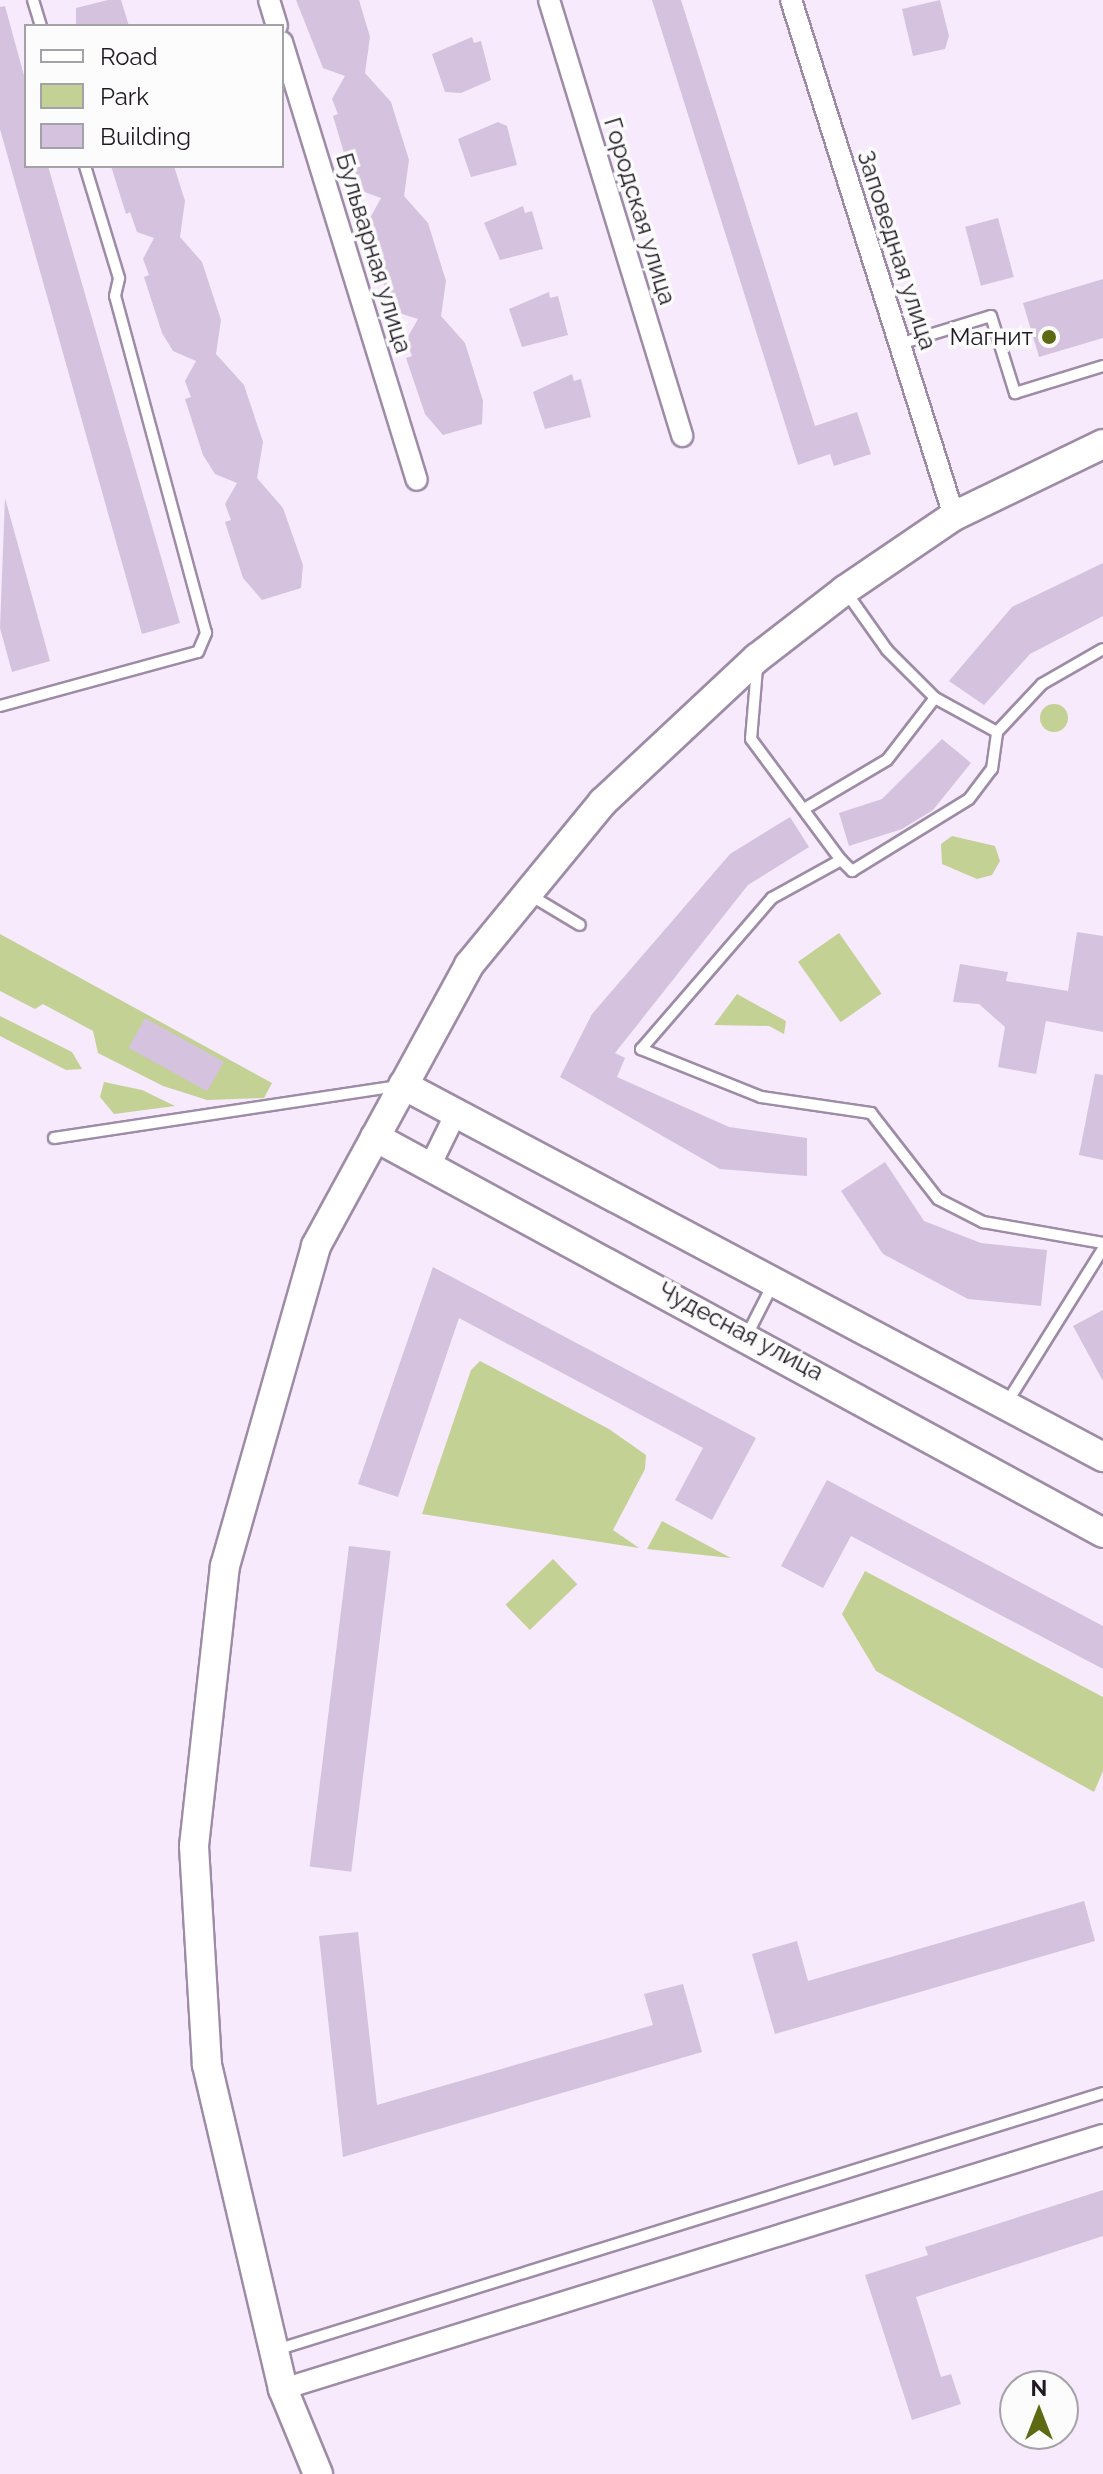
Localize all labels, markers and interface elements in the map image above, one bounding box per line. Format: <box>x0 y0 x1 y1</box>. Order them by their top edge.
legend <box>24 24 284 168</box>
text: Road <box>100 42 158 71</box>
text: Park <box>100 82 149 111</box>
street label: Городская улица <box>598 114 682 308</box>
text: Building <box>100 122 191 151</box>
street label: Заповедная улица <box>851 146 943 354</box>
street label: Бульварная улица <box>330 149 418 357</box>
place label: Магнит <box>950 323 1033 351</box>
marker: Магнит <box>1040 328 1058 346</box>
street label: Чудесная улица <box>653 1275 829 1387</box>
north arrow <box>999 2370 1079 2450</box>
text: N <box>1031 2375 1047 2401</box>

